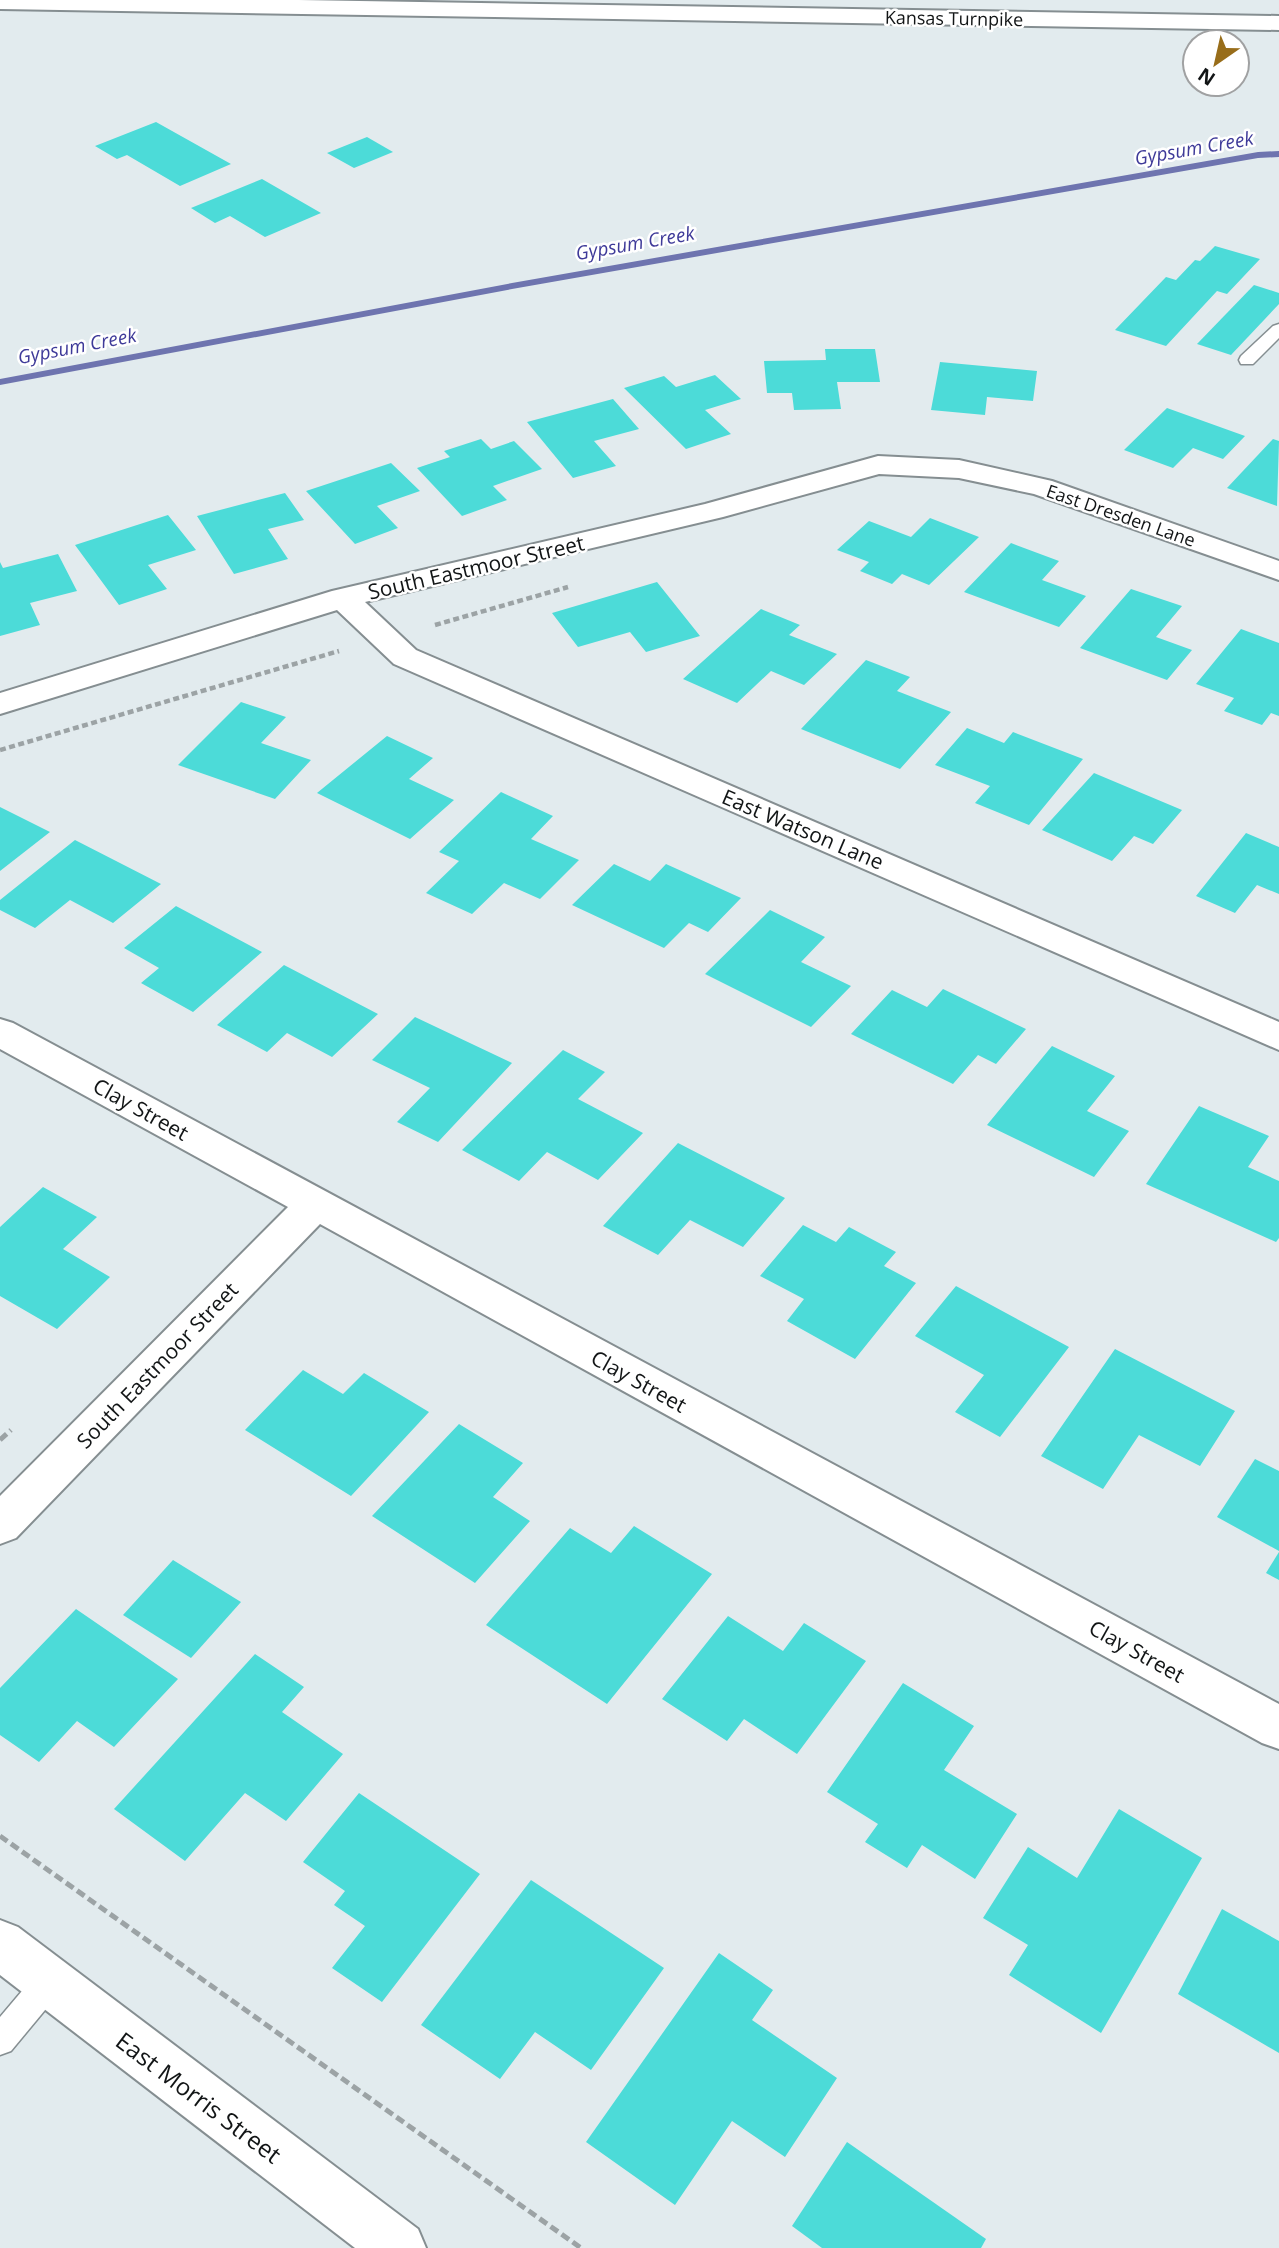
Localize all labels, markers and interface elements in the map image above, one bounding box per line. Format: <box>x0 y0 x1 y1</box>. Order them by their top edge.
street label: Kansas Turnpike <box>885 5 1023 31</box>
north arrow <box>1181 28 1251 98</box>
text: N <box>1193 62 1220 92</box>
water label: Gypsum Creek <box>1133 125 1256 171</box>
water label: Gypsum Creek <box>574 220 697 266</box>
water label: Gypsum Creek <box>16 322 139 370</box>
street label: East Dresden Lane <box>1043 478 1199 552</box>
street label: South Eastmoor Street <box>365 528 587 606</box>
street label: East Watson Lane <box>718 782 888 876</box>
street label: Clay Street <box>88 1071 194 1147</box>
street label: South Eastmoor Street <box>70 1276 244 1454</box>
street label: Clay Street <box>586 1343 692 1419</box>
street label: Clay Street <box>1084 1613 1190 1689</box>
street label: East Morris Street <box>109 2024 289 2170</box>

